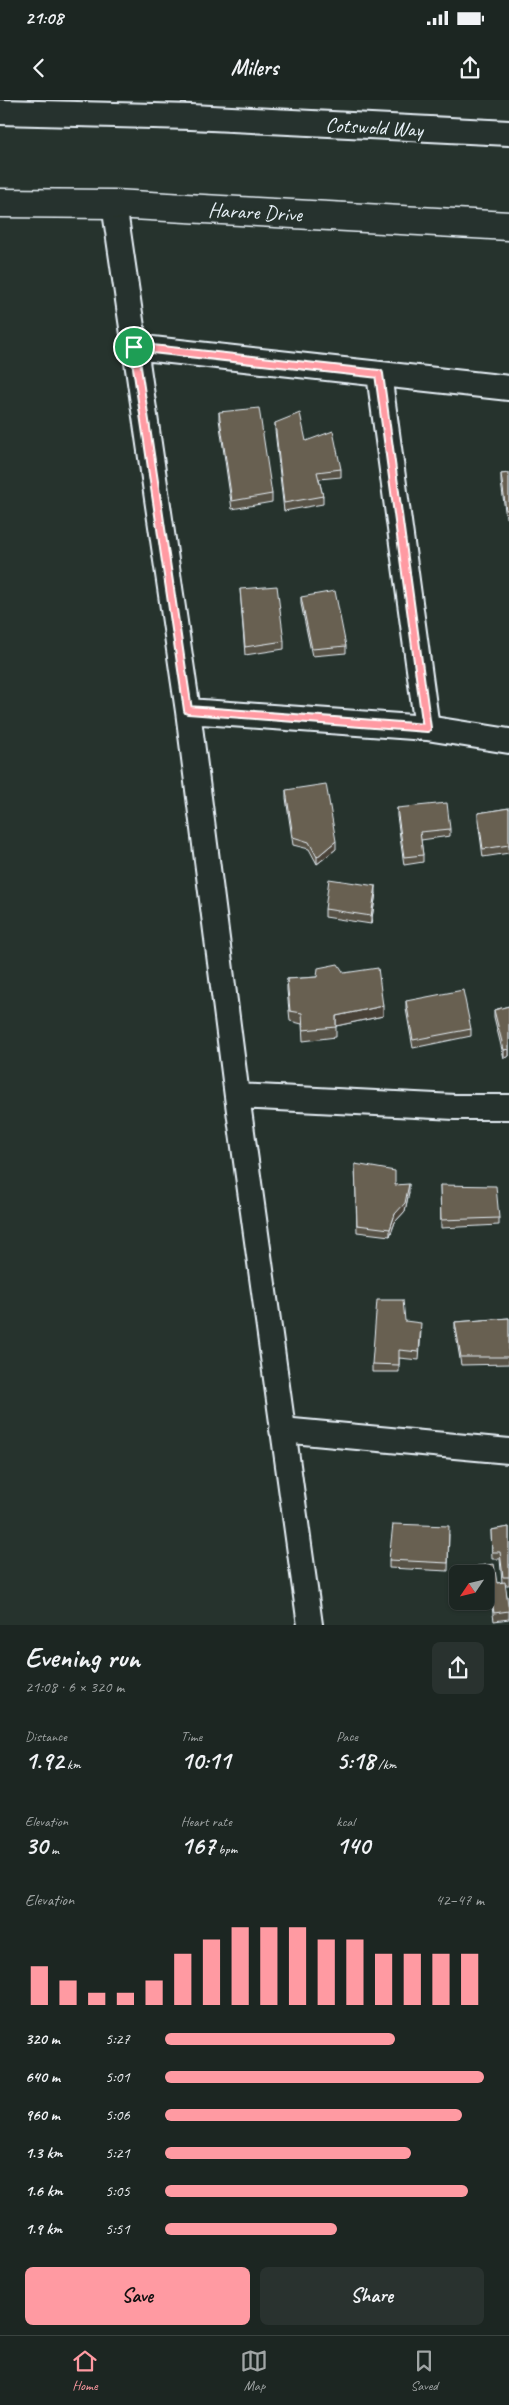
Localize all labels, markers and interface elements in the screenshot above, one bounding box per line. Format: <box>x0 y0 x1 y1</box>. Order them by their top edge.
text: 21:08 <box>25 6 63 30</box>
icon: back <box>25 54 53 82</box>
text: Milers <box>231 54 278 82</box>
icon: share <box>456 54 484 82</box>
street label: Cotswold Way <box>325 111 425 143</box>
street label: Harare Drive <box>207 197 304 228</box>
pin <box>113 326 155 368</box>
icon: arrive <box>120 333 148 361</box>
north arrow <box>449 1565 494 1610</box>
map controls <box>449 1565 494 1610</box>
text: Evening run <box>25 1640 140 1675</box>
button: share <box>432 1642 484 1694</box>
text: 21:08 · 6 × 320 m <box>25 1677 124 1697</box>
text: Distance <box>25 1728 67 1745</box>
text: Time <box>181 1728 202 1745</box>
text: Pace <box>336 1728 358 1745</box>
text: 1.92 <box>25 1745 63 1777</box>
text: 10:11 <box>181 1745 231 1777</box>
text: 5:18 <box>336 1745 375 1777</box>
text: km <box>63 1756 80 1773</box>
text: /km <box>375 1756 396 1773</box>
text: Elevation <box>25 1813 68 1830</box>
text: Heart rate <box>181 1813 232 1830</box>
text: kcal <box>336 1813 355 1830</box>
text: 30 <box>25 1830 48 1862</box>
text: 167 <box>181 1830 215 1862</box>
text: 140 <box>336 1830 370 1862</box>
text: m <box>48 1841 59 1858</box>
text: bpm <box>215 1841 237 1858</box>
text: Elevation <box>25 1890 74 1910</box>
text: 42–47 m <box>435 1890 484 1910</box>
text: 320 m <box>25 2029 60 2049</box>
text: 5:27 <box>105 2029 130 2049</box>
text: 640 m <box>25 2067 60 2087</box>
text: 5:01 <box>105 2067 130 2087</box>
text: 960 m <box>25 2105 60 2125</box>
text: 5:06 <box>105 2105 130 2125</box>
text: 1.3 km <box>25 2143 62 2163</box>
text: 5:21 <box>105 2143 130 2163</box>
text: 1.6 km <box>25 2181 63 2201</box>
text: 5:05 <box>105 2181 130 2201</box>
text: 1.9 km <box>25 2219 62 2239</box>
text: 5:51 <box>105 2219 130 2239</box>
button: Save <box>25 2267 250 2325</box>
button: Share <box>260 2267 484 2325</box>
tab: Home <box>71 2347 99 2394</box>
tab: Map <box>240 2347 268 2394</box>
tab: Saved <box>410 2347 438 2394</box>

